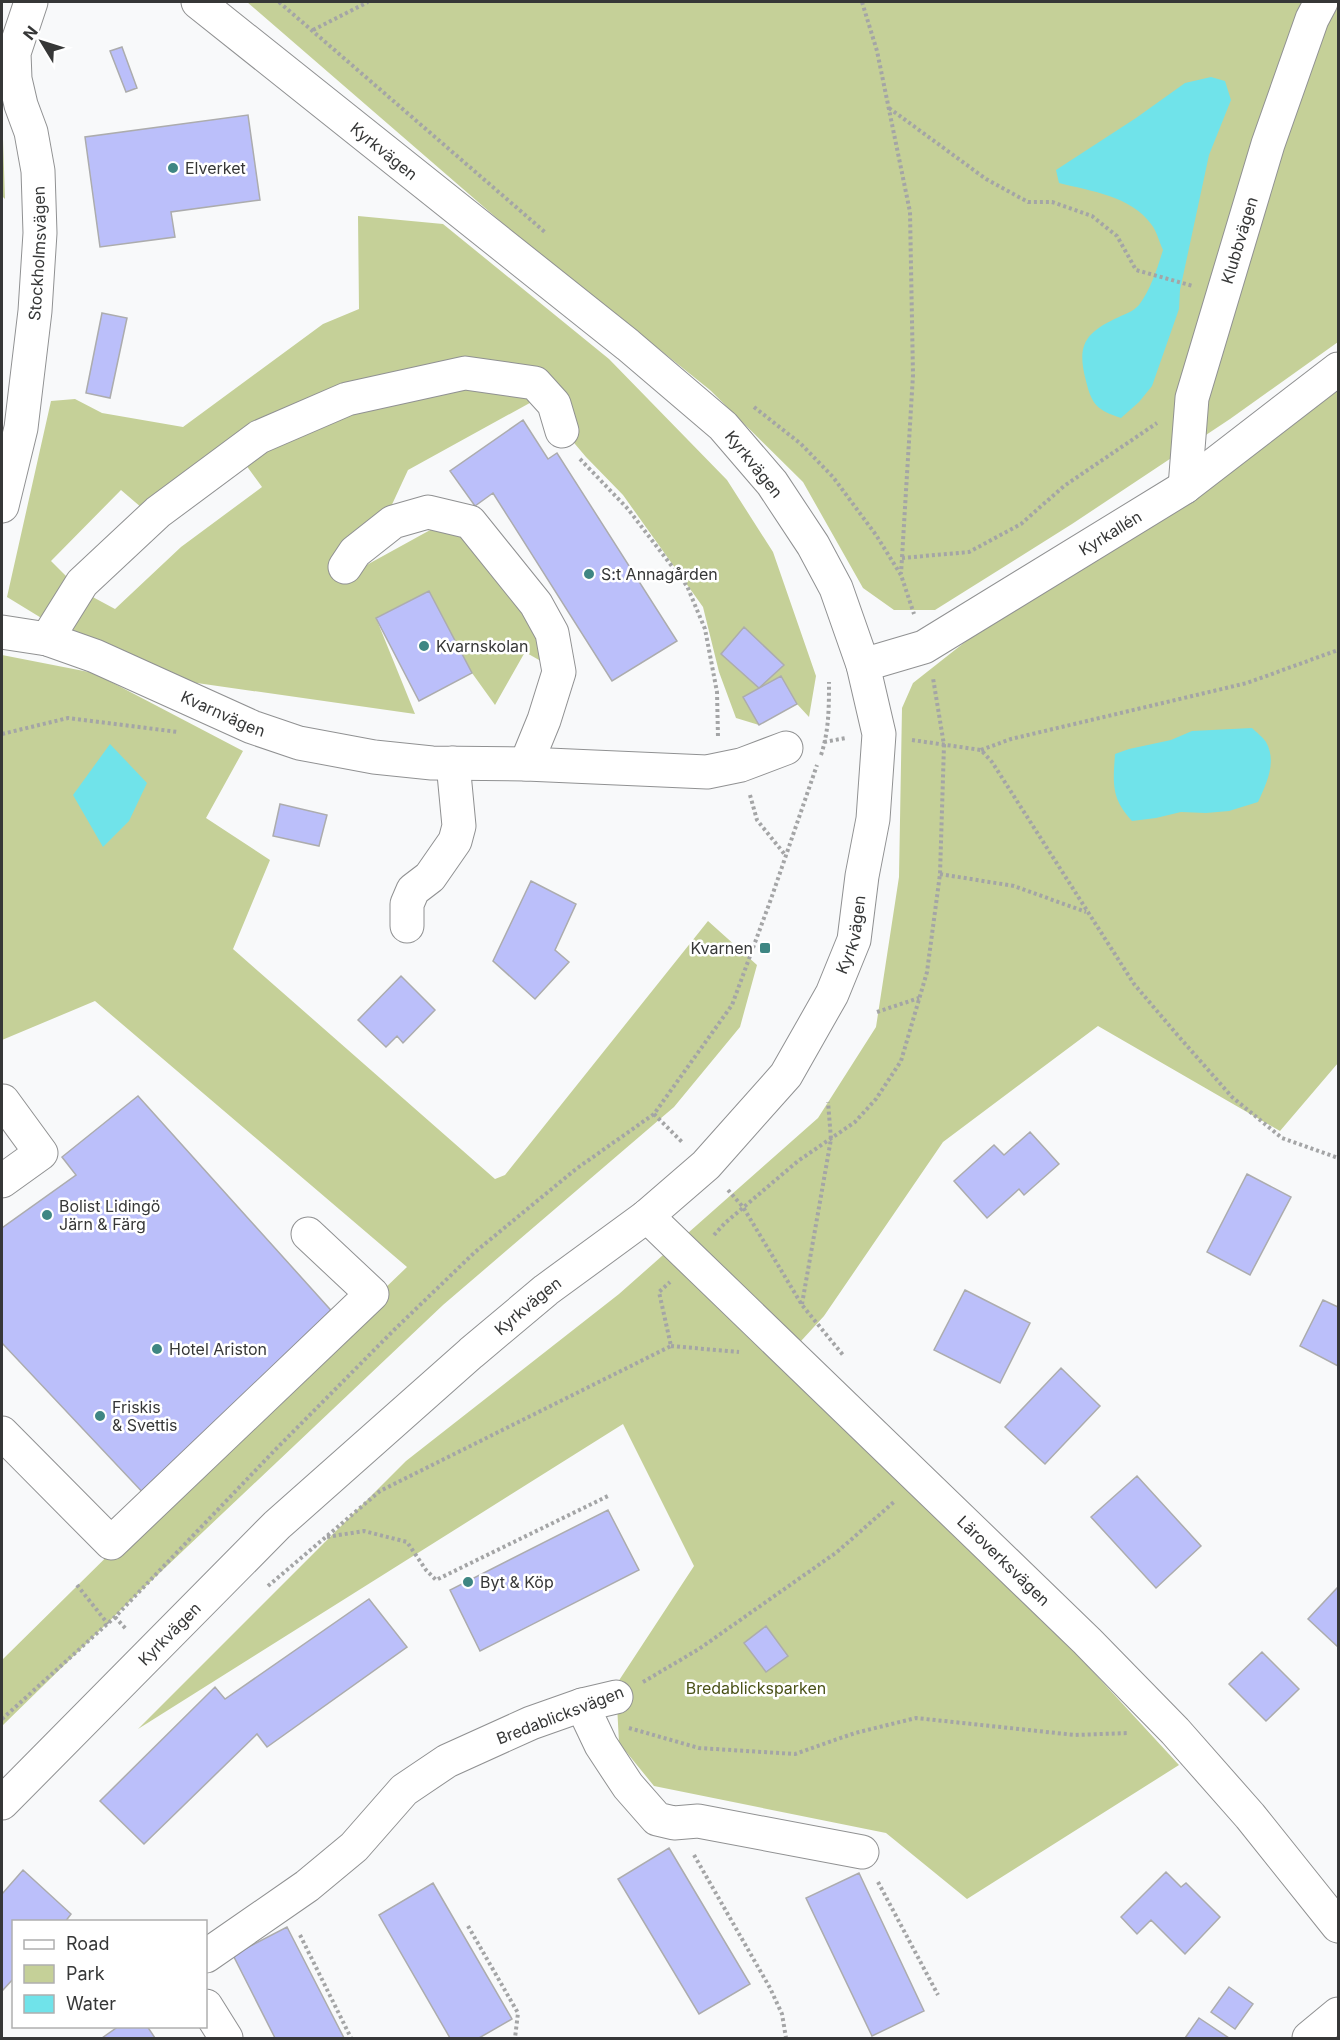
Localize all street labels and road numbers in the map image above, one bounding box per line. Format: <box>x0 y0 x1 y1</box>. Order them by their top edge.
street label: Kyrkvägen <box>346 118 422 184</box>
street label: Stockholmsvägen <box>24 186 50 322</box>
street label: Klubbvägen <box>1217 194 1262 286</box>
street label: Kyrkvägen <box>721 426 787 502</box>
street label: Kyrkallén <box>1075 506 1145 560</box>
street label: Kvarnvägen <box>178 686 268 741</box>
street label: Kyrkvägen <box>831 894 870 977</box>
street label: Kyrkvägen <box>490 1272 565 1339</box>
street label: Läroverksvägen <box>953 1511 1054 1610</box>
street label: Kyrkvägen <box>134 1598 205 1670</box>
street label: Bredablicksvägen <box>494 1682 626 1748</box>

